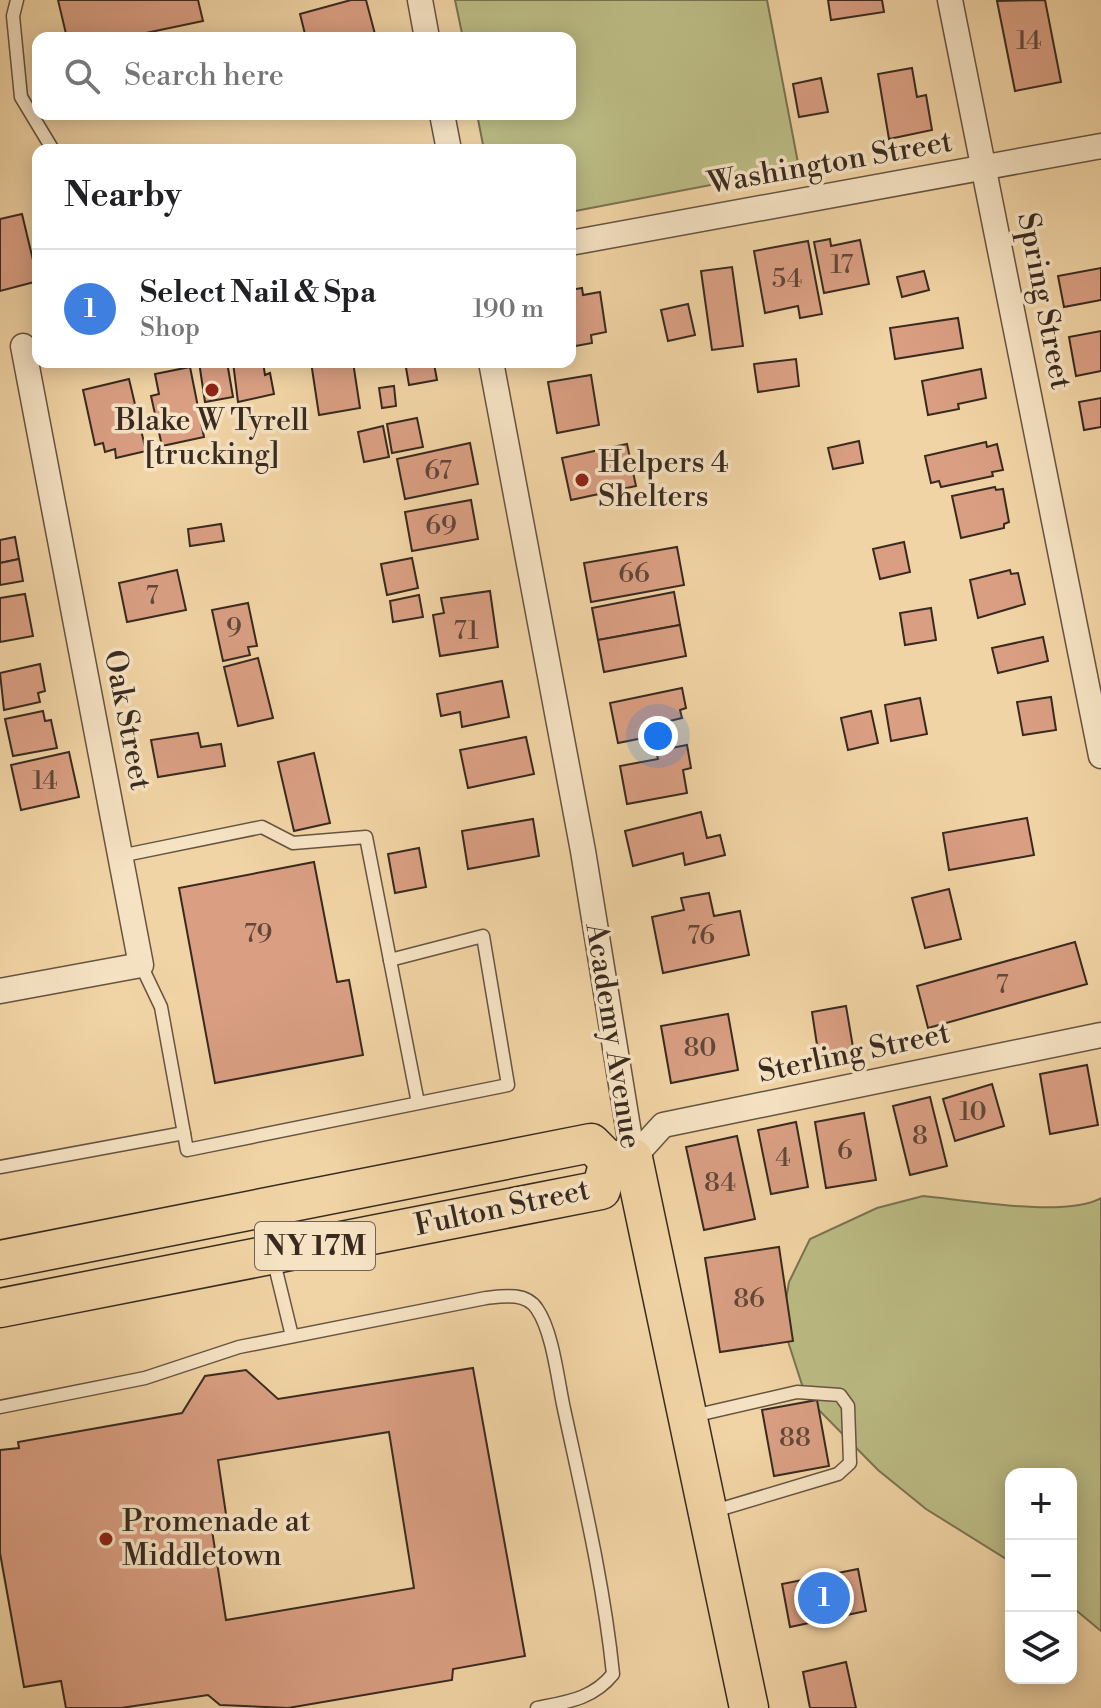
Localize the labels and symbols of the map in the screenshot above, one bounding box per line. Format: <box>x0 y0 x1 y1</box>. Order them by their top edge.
house number: 14 <box>1016 25 1042 57</box>
street label: Washington Street <box>704 123 956 203</box>
street label: Spring Street <box>1008 209 1080 393</box>
house number: 17 <box>831 249 853 281</box>
house number: 54 <box>772 263 802 295</box>
marker: Blake W Tyrell [trucking] <box>203 381 221 399</box>
place label: Blake W Tyrell [trucking] <box>114 402 309 474</box>
place label: Helpers 4 Shelters <box>598 444 729 516</box>
house number: 67 <box>424 455 452 487</box>
marker: Helpers 4 Shelters <box>573 471 591 489</box>
house number: 69 <box>425 510 457 542</box>
house number: 66 <box>618 558 650 590</box>
house number: 7 <box>145 580 159 612</box>
house number: 9 <box>226 612 242 644</box>
house number: 71 <box>453 615 479 647</box>
street label: Oak Street <box>95 647 159 794</box>
your location <box>638 716 678 756</box>
house number: 14 <box>32 765 58 797</box>
house number: 79 <box>244 918 272 950</box>
street label: Academy Avenue <box>576 919 650 1152</box>
house number: 76 <box>687 920 715 952</box>
house number: 7 <box>995 969 1009 1001</box>
street label: Sterling Street <box>755 1014 954 1092</box>
house number: 80 <box>683 1032 717 1064</box>
house number: 10 <box>959 1096 987 1128</box>
house number: 8 <box>912 1120 928 1152</box>
house number: 6 <box>837 1135 853 1167</box>
house number: 4 <box>775 1142 791 1174</box>
house number: 84 <box>704 1167 736 1199</box>
street label: Fulton Street <box>411 1171 593 1245</box>
road number: NY 17M <box>255 1222 375 1270</box>
house number: 86 <box>733 1283 765 1315</box>
house number: 88 <box>779 1422 811 1454</box>
place label: Promenade at Middletown <box>122 1503 311 1575</box>
marker: Promenade at Middletown <box>97 1530 115 1548</box>
pin: 1 <box>798 1568 850 1628</box>

